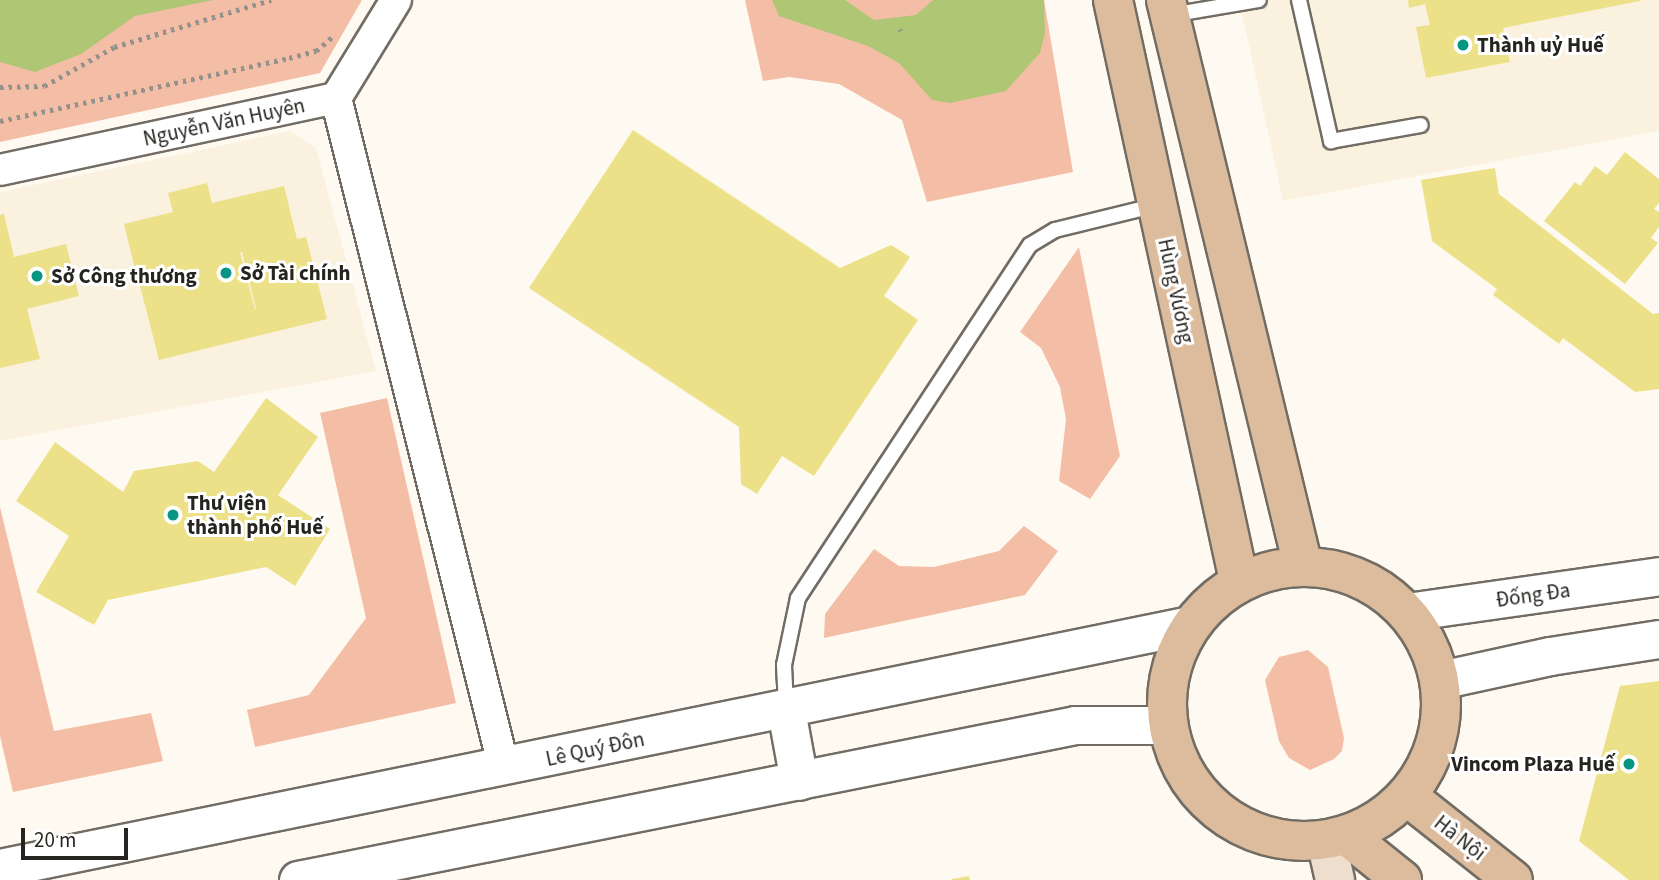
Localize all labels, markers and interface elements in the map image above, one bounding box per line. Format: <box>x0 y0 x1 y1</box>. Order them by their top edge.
place label: Thành uỷ Huế <box>1477 32 1604 58</box>
marker: Thành uỷ Huế <box>1455 37 1471 53</box>
street label: Nguyễn Văn Huyên <box>141 93 307 151</box>
street label: Hùng Vương <box>1153 236 1199 346</box>
place label: Sở Tài chính <box>240 260 351 286</box>
place label: Sở Công thương <box>51 263 197 289</box>
marker: Sở Tài chính <box>218 265 234 281</box>
marker: Sở Công thương <box>29 268 45 284</box>
place label: Thư viện thành phố Huế <box>187 490 323 540</box>
marker: Thư viện thành phố Huế <box>165 507 181 523</box>
street label: Đống Đa <box>1494 577 1572 613</box>
street label: Lê Quý Đôn <box>543 726 647 772</box>
place label: Vincom Plaza Huế <box>1451 751 1615 777</box>
marker: Vincom Plaza Huế <box>1621 756 1637 772</box>
street label: Hà Nội <box>1429 810 1491 866</box>
scale bar <box>24 814 131 858</box>
text: 20 m <box>34 825 76 855</box>

